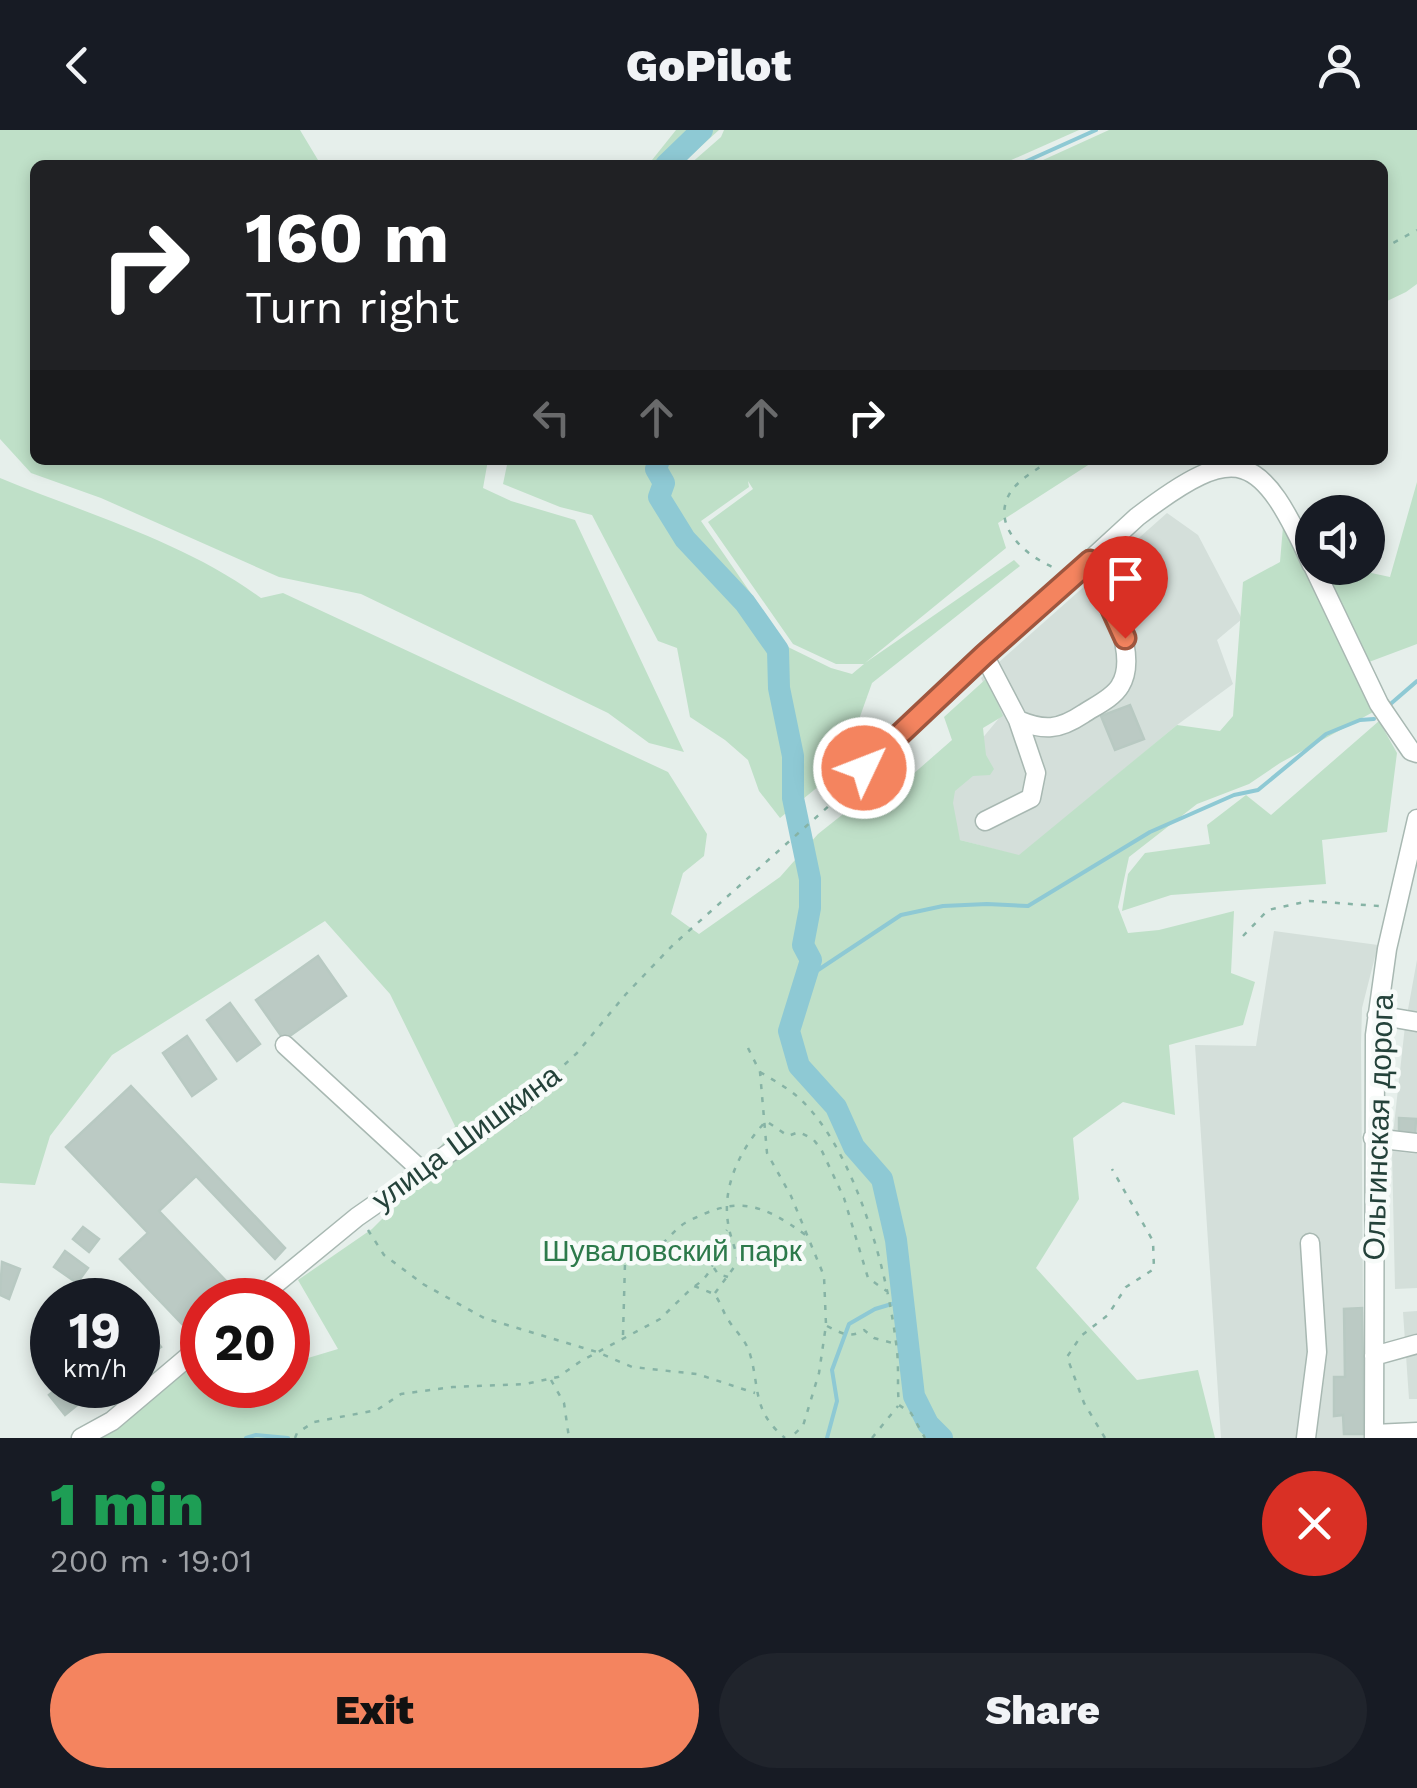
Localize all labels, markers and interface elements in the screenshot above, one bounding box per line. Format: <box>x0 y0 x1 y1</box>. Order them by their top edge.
icon: back <box>50 38 105 93</box>
icon: person <box>1312 38 1367 93</box>
text: GoPilot <box>626 39 791 92</box>
text: 160 m <box>245 197 449 279</box>
icon: right <box>80 200 210 330</box>
text: Turn right <box>245 281 459 334</box>
icon: left <box>524 390 579 445</box>
icon: ahead <box>629 390 684 445</box>
icon: ahead <box>734 390 789 445</box>
icon: right <box>839 390 894 445</box>
map controls <box>1295 495 1385 585</box>
button: sound <box>1295 495 1385 585</box>
pin <box>1083 536 1168 639</box>
icon: arrive <box>1098 551 1153 606</box>
position arrow <box>812 716 916 820</box>
street label: Ольгинская дорога <box>1356 993 1400 1261</box>
street label: улица Шишкина <box>365 1057 567 1217</box>
park label: Шуваловский парк <box>542 1233 803 1268</box>
speed limit sign: 20 <box>180 1278 310 1408</box>
text: 19 <box>69 1301 121 1360</box>
text: km/h <box>63 1354 127 1383</box>
text: 1 min <box>50 1469 204 1540</box>
button: close <box>1262 1471 1367 1576</box>
text: 200 m · 19:01 <box>50 1542 252 1580</box>
button: Exit <box>50 1653 699 1768</box>
button: Share <box>719 1653 1367 1768</box>

